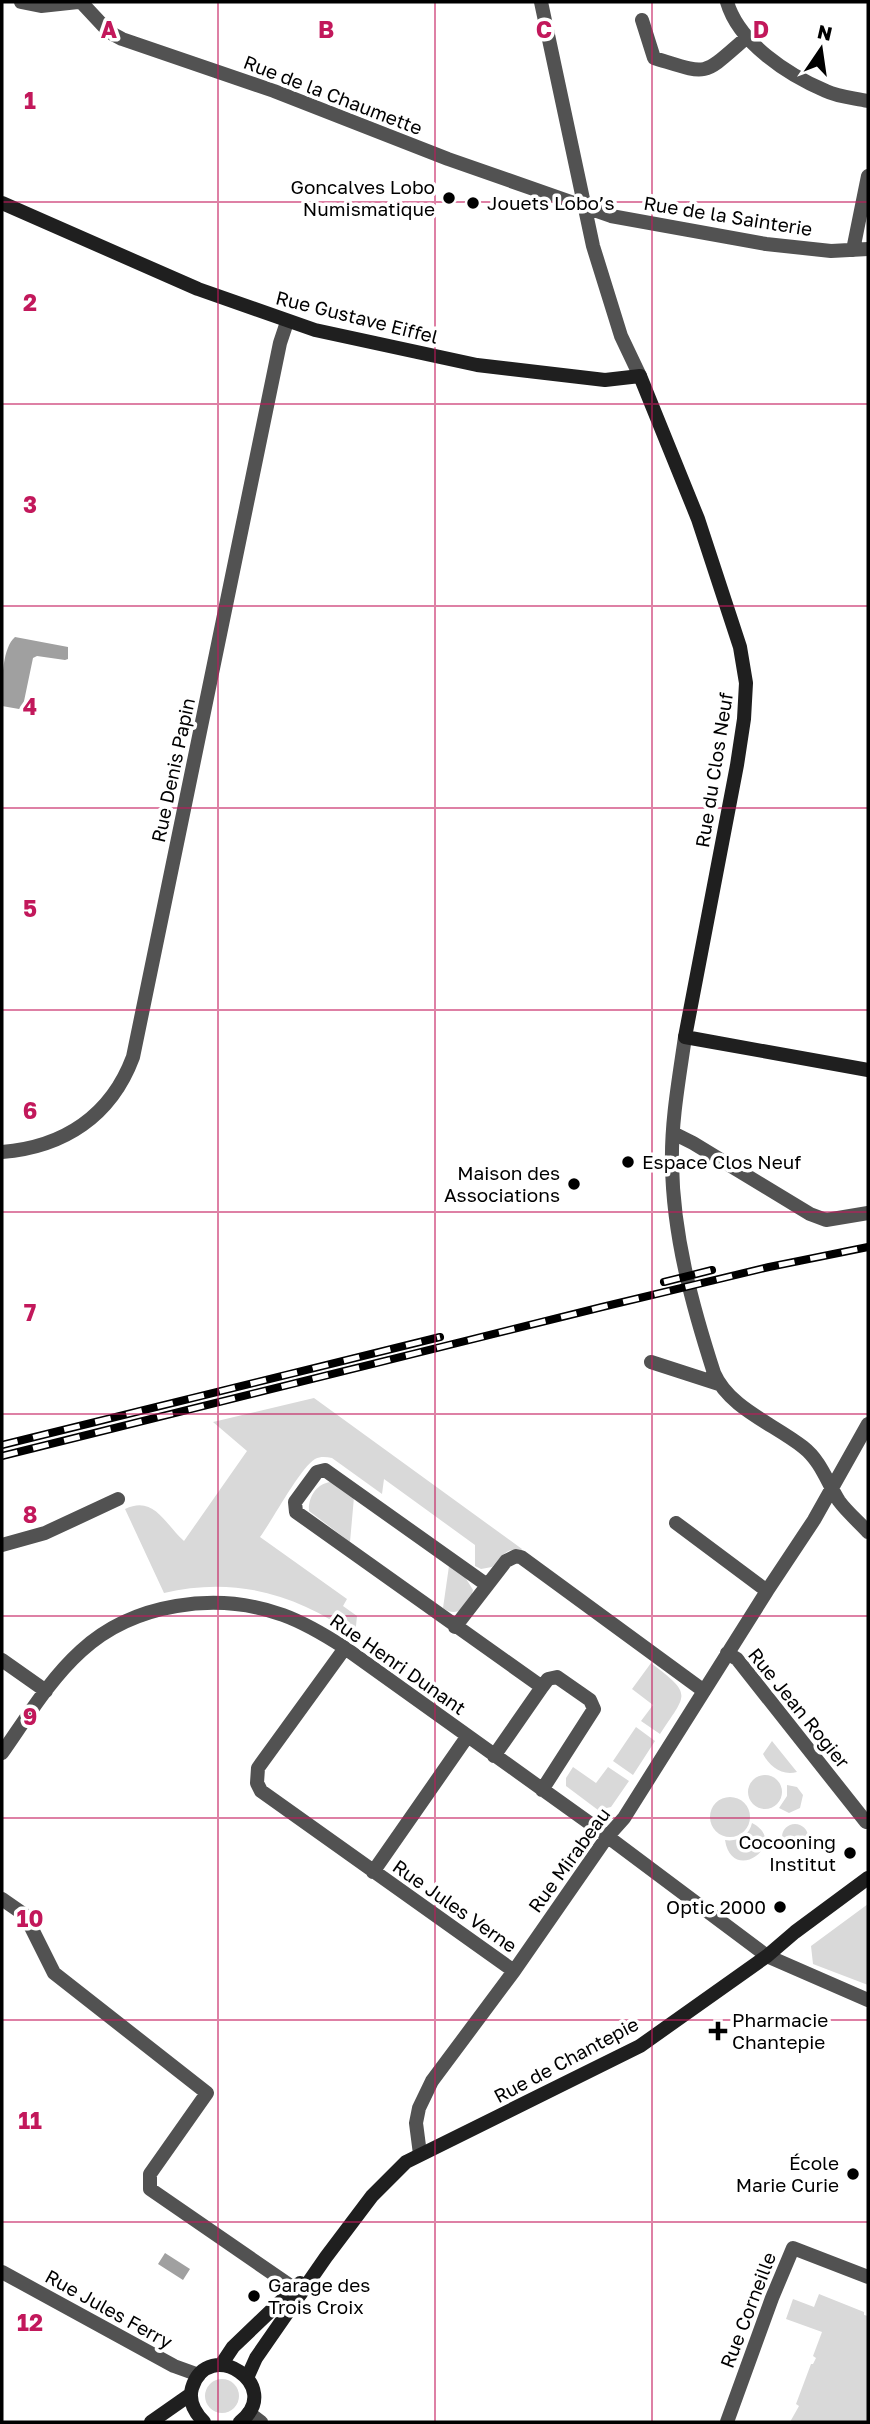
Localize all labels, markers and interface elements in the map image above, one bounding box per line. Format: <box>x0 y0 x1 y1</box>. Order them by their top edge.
north arrow <box>786 14 856 84</box>
text: A <box>101 15 118 43</box>
text: B <box>318 15 334 43</box>
text: C <box>536 15 552 43</box>
text: D <box>753 15 769 43</box>
text: N <box>815 19 835 45</box>
street label: Rue de la Chaumette <box>241 50 426 139</box>
text: 1 <box>24 86 36 114</box>
place label: Goncalves Lobo Numismatique <box>291 175 435 220</box>
marker: Goncalves Lobo Numismatique <box>441 190 457 206</box>
place label: Jouets Lobo’s <box>487 191 615 214</box>
street label: Rue de la Sainterie <box>642 191 814 240</box>
marker: Jouets Lobo’s <box>465 195 481 211</box>
street label: Rue Gustave Eiffel <box>274 285 441 348</box>
text: 2 <box>23 288 37 316</box>
text: 3 <box>23 490 37 518</box>
street label: Rue du Clos Neuf <box>690 691 737 849</box>
text: 4 <box>23 692 37 720</box>
street label: Rue Denis Papin <box>146 696 199 844</box>
text: 5 <box>23 894 37 922</box>
text: 6 <box>23 1096 37 1124</box>
place label: Espace Clos Neuf <box>642 1150 801 1173</box>
marker: Espace Clos Neuf <box>620 1154 636 1170</box>
place label: Maison des Associations <box>444 1161 560 1206</box>
marker: Maison des Associations <box>566 1176 582 1192</box>
text: 7 <box>24 1298 36 1326</box>
text: 8 <box>23 1500 37 1528</box>
street label: Rue Henri Dunant <box>326 1608 471 1719</box>
street label: Rue Jean Rogier <box>744 1643 855 1773</box>
text: 9 <box>23 1702 37 1730</box>
street label: Rue Mirabeau <box>523 1803 614 1917</box>
place label: Cocooning Institut <box>738 1830 836 1875</box>
marker: Cocooning Institut <box>842 1845 858 1861</box>
street label: Rue Jules Verne <box>389 1854 522 1957</box>
place label: Optic 2000 <box>666 1895 766 1918</box>
marker: Optic 2000 <box>772 1899 788 1915</box>
text: 10 <box>17 1904 43 1932</box>
place label: Pharmacie Chantepie <box>732 2008 828 2053</box>
street label: Rue de Chantepie <box>490 2012 642 2107</box>
marker: Pharmacie Chantepie <box>710 2023 726 2039</box>
text: 11 <box>18 2106 42 2134</box>
place label: École Marie Curie <box>736 2151 839 2196</box>
marker: École Marie Curie <box>845 2166 861 2182</box>
street label: Rue Corneille <box>715 2249 780 2371</box>
street label: Rue Jules Ferry <box>42 2264 177 2353</box>
place label: Garage des Trois Croix <box>268 2273 370 2318</box>
marker: Garage des Trois Croix <box>246 2288 262 2304</box>
text: 12 <box>17 2308 43 2336</box>

